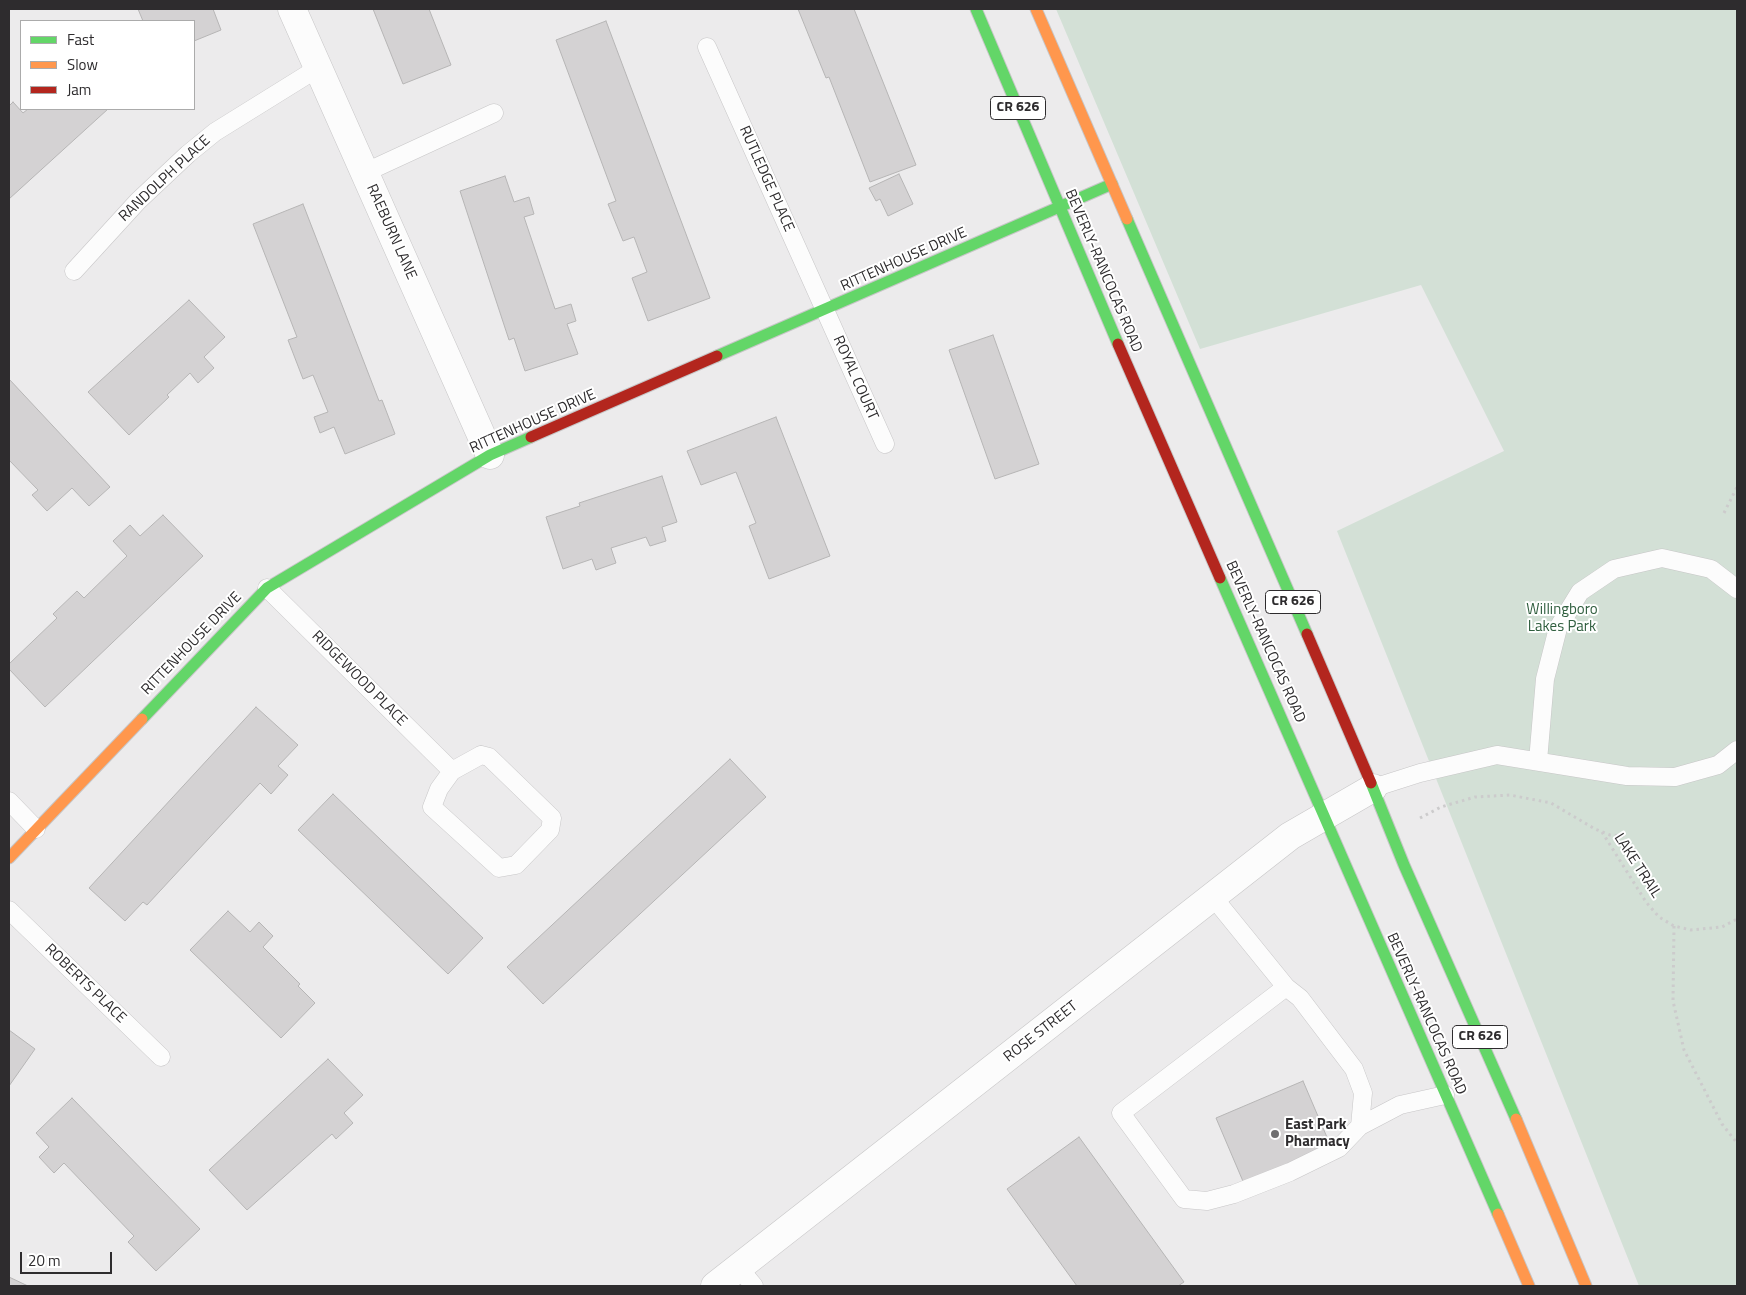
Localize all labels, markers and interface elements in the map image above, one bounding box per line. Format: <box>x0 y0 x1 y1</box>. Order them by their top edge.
legend <box>20 20 195 110</box>
text: Fast <box>67 28 94 51</box>
text: Slow <box>67 53 98 76</box>
text: Jam <box>67 78 91 101</box>
road number: CR 626 <box>990 96 1046 120</box>
street label: RUTLEDGE PLACE <box>735 123 797 235</box>
street label: RANDOLPH PLACE <box>115 132 215 226</box>
street label: RAEBURN LANE <box>362 182 420 282</box>
street label: BEVERLY-RANCOCAS ROAD <box>1060 187 1146 355</box>
street label: RITTENHOUSE DRIVE <box>838 224 970 296</box>
street label: ROYAL COURT <box>828 333 882 423</box>
street label: RITTENHOUSE DRIVE <box>467 386 599 458</box>
street label: BEVERLY-RANCOCAS ROAD <box>1221 558 1309 726</box>
street label: RITTENHOUSE DRIVE <box>138 589 246 699</box>
road number: CR 626 <box>1266 590 1320 614</box>
park label: Willingboro Lakes Park <box>1526 601 1598 636</box>
street label: RIDGEWOOD PLACE <box>308 628 410 730</box>
street label: LAKE TRAIL <box>1610 830 1664 902</box>
street label: BEVERLY-RANCOCAS ROAD <box>1382 930 1470 1098</box>
street label: ROBERTS PLACE <box>40 941 130 1027</box>
street label: ROSE STREET <box>1001 998 1081 1066</box>
road number: CR 626 <box>1452 1026 1508 1048</box>
place label: East Park Pharmacy <box>1285 1116 1350 1151</box>
marker: East Park Pharmacy <box>1269 1128 1281 1140</box>
scale bar <box>22 1242 115 1274</box>
text: 20 m <box>28 1249 61 1272</box>

